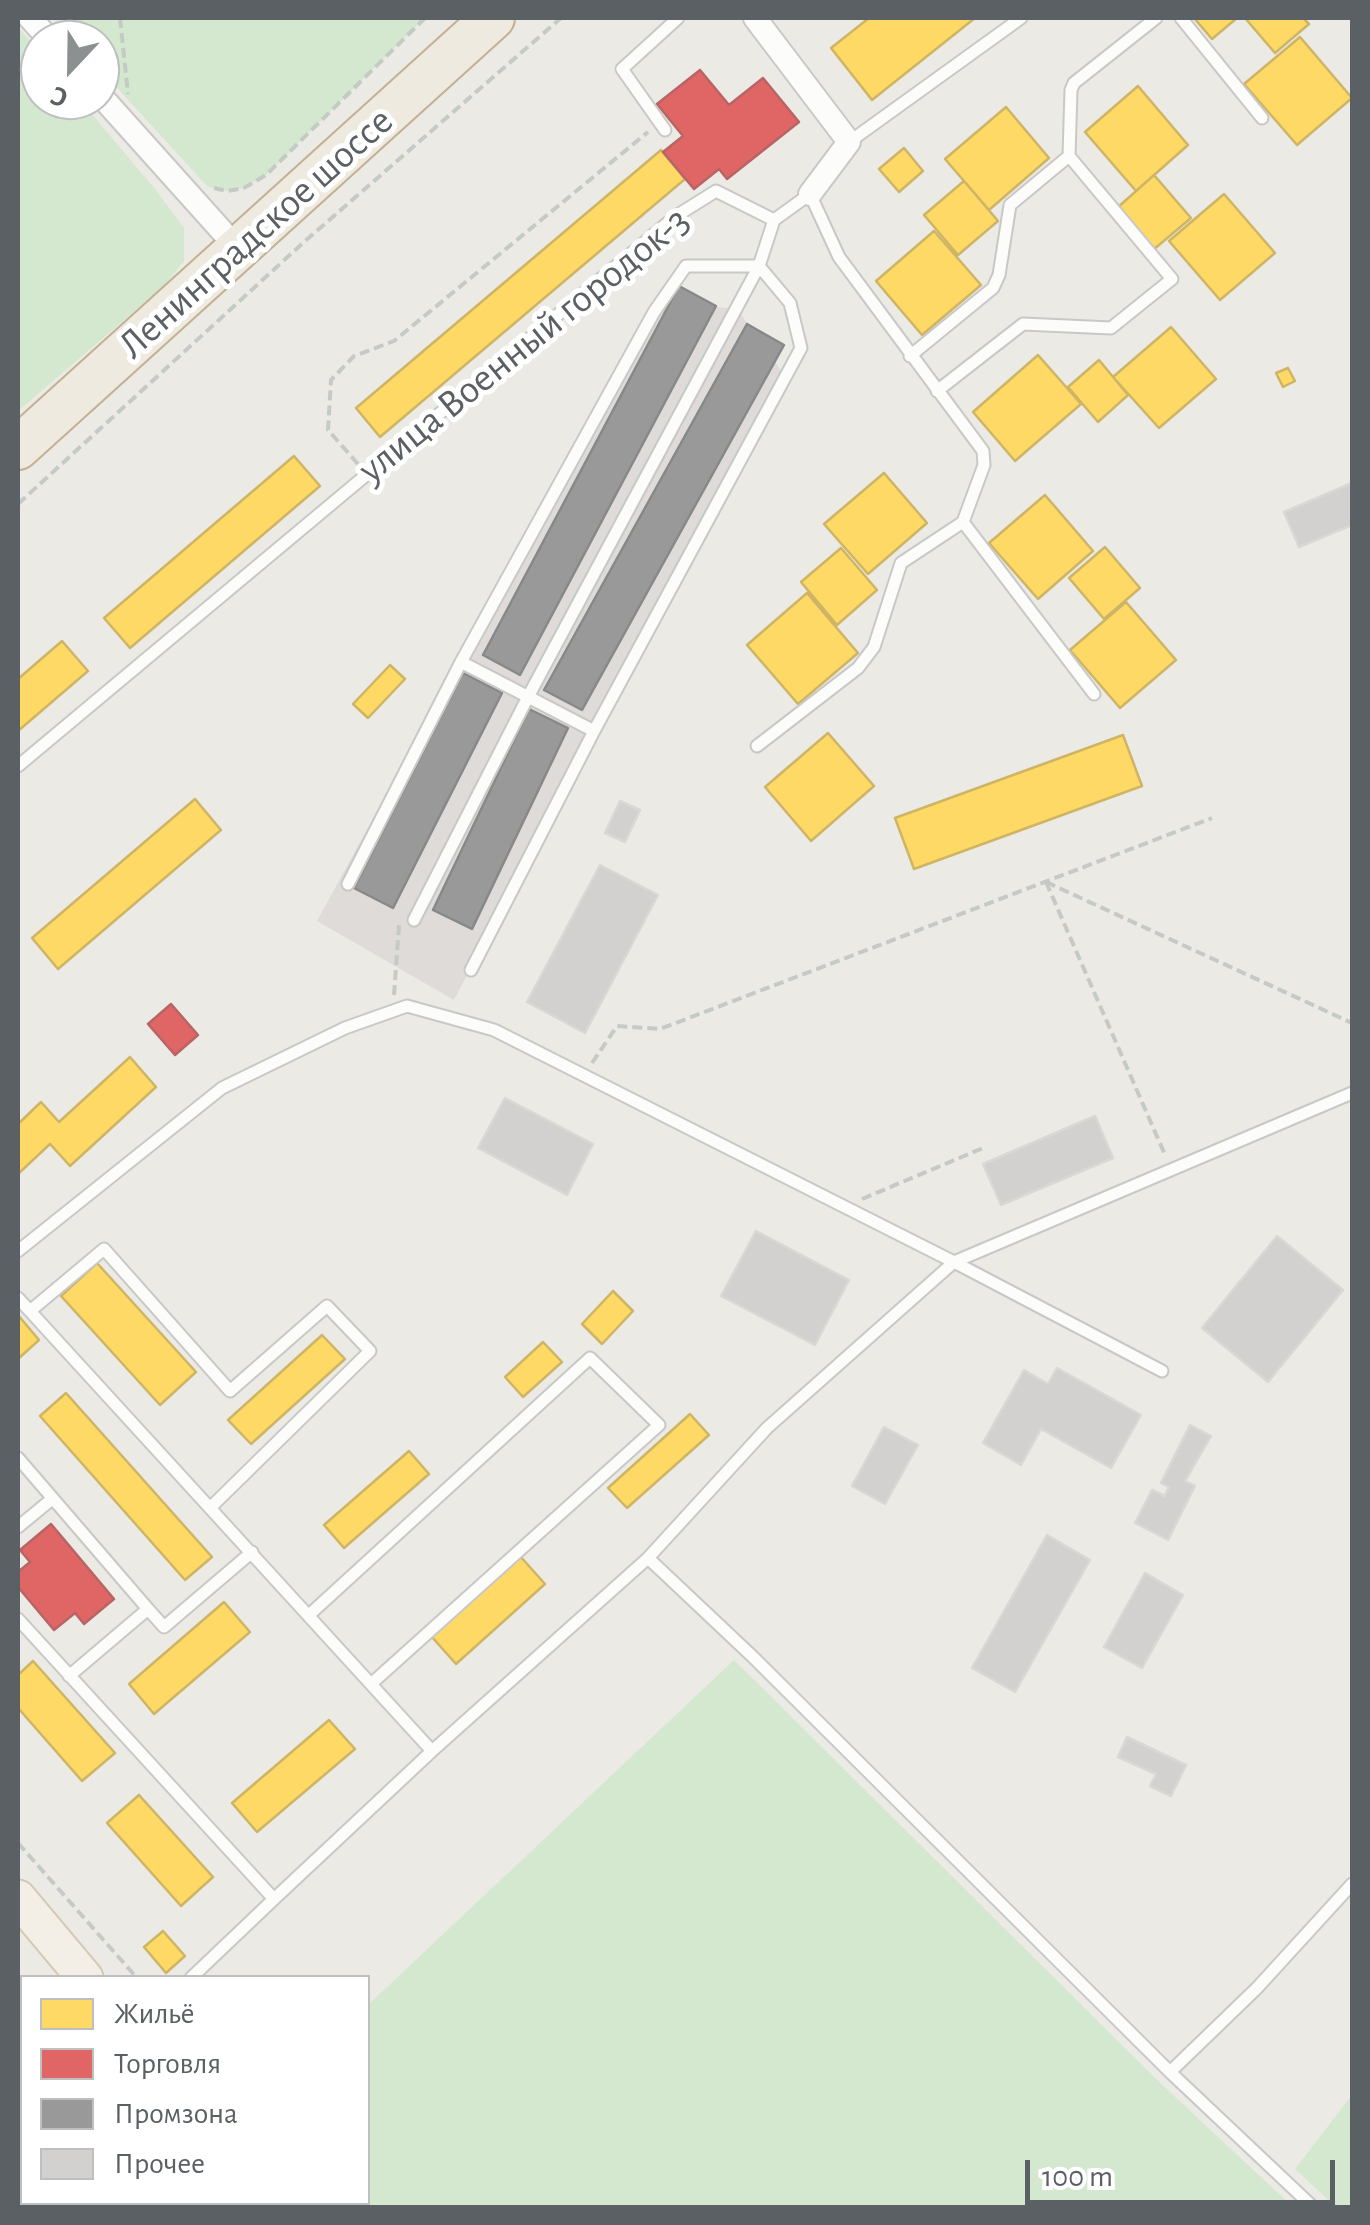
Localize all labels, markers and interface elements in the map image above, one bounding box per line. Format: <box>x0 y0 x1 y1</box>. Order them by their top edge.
north arrow <box>20 20 120 120</box>
text: С <box>47 80 72 112</box>
street label: Ленинградское шоссе <box>109 97 403 369</box>
street label: улица Военный городок-3 <box>349 197 699 493</box>
legend <box>20 1975 370 2205</box>
text: Жильё <box>114 1999 195 2029</box>
text: Торговля <box>114 2049 221 2079</box>
text: Промзона <box>114 2099 238 2129</box>
scale bar <box>1030 2140 1340 2202</box>
text: Прочее <box>114 2149 205 2179</box>
text: 100 m <box>1042 2162 1113 2192</box>

